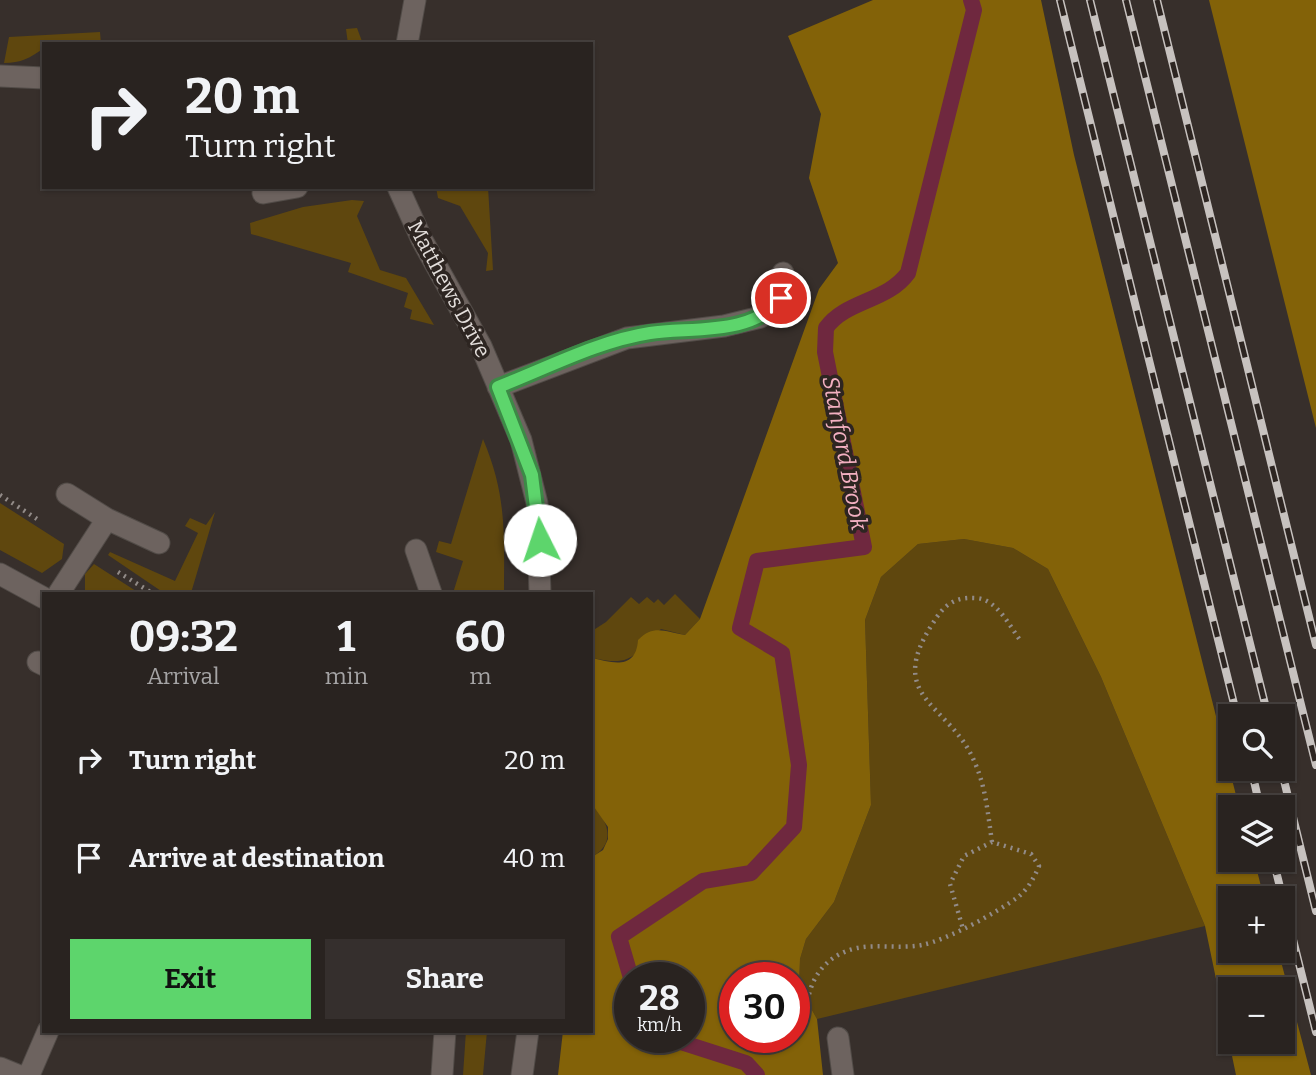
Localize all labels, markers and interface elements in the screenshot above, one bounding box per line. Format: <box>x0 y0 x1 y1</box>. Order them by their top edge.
text: 20 m <box>185 67 299 126</box>
icon: right <box>70 70 161 161</box>
text: Turn right <box>185 127 336 165</box>
street label: Matthews Drive <box>402 216 496 362</box>
pin <box>751 268 811 328</box>
icon: arrive <box>762 279 800 317</box>
water label: Stanford Brook <box>816 373 874 533</box>
position arrow <box>503 503 577 577</box>
text: 09:32 <box>129 612 238 662</box>
text: 1 <box>337 612 355 662</box>
text: 60 <box>455 612 506 662</box>
text: Arrival <box>147 662 220 690</box>
text: min <box>325 662 368 690</box>
text: m <box>470 662 491 690</box>
map controls <box>1218 704 1295 1054</box>
button: search <box>1218 704 1295 781</box>
icon: right <box>70 741 108 779</box>
text: Turn right <box>129 745 256 776</box>
text: 20 m <box>504 745 565 776</box>
button: layers <box>1218 795 1295 872</box>
icon: arrive <box>70 839 108 877</box>
text: Arrive at destination <box>129 843 384 874</box>
text: 40 m <box>503 843 565 874</box>
button: + <box>1218 886 1295 963</box>
button: Exit <box>70 939 311 1019</box>
button: Share <box>325 939 565 1019</box>
speed limit sign: 30 <box>719 962 810 1053</box>
text: 28 <box>639 977 680 1019</box>
button: − <box>1218 977 1295 1054</box>
text: km/h <box>637 1014 682 1036</box>

